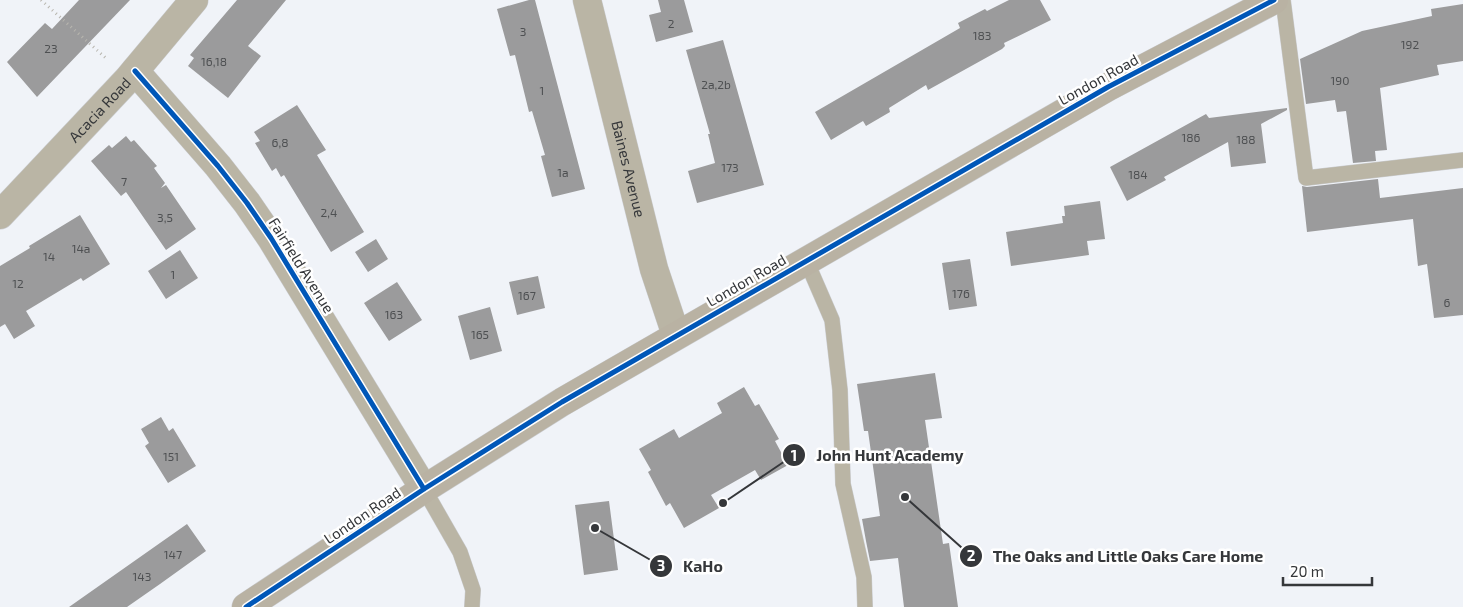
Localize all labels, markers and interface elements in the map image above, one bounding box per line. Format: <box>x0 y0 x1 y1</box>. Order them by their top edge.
house number: 2 <box>668 16 675 30</box>
house number: 3 <box>520 24 526 38</box>
house number: 183 <box>973 28 991 42</box>
house number: 192 <box>1401 37 1419 51</box>
house number: 23 <box>44 41 58 55</box>
street label: London Road <box>1055 50 1141 108</box>
house number: 16,18 <box>201 54 227 68</box>
street label: Acacia Road <box>65 73 134 146</box>
house number: 190 <box>1331 73 1349 87</box>
house number: 2a,2b <box>701 77 731 91</box>
house number: 1 <box>540 83 544 97</box>
street label: Baines Avenue <box>608 119 650 219</box>
house number: 186 <box>1182 130 1201 144</box>
house number: 188 <box>1236 132 1256 146</box>
house number: 6,8 <box>272 135 288 149</box>
house number: 173 <box>721 160 739 174</box>
house number: 1a <box>557 165 569 179</box>
house number: 184 <box>1128 167 1148 181</box>
house number: 7 <box>121 174 127 188</box>
house number: 2,4 <box>321 205 337 219</box>
house number: 3,5 <box>157 210 173 224</box>
street label: Fairfield Avenue <box>265 214 339 316</box>
house number: 14a <box>72 241 90 255</box>
house number: 14 <box>43 249 55 263</box>
street label: London Road <box>703 250 789 310</box>
house number: 1 <box>171 267 175 281</box>
house number: 12 <box>12 276 24 290</box>
house number: 176 <box>952 286 970 300</box>
house number: 167 <box>518 288 536 302</box>
house number: 6 <box>1444 295 1451 309</box>
house number: 163 <box>385 307 403 321</box>
house number: 165 <box>471 327 489 341</box>
callout: John Hunt Academy <box>781 440 974 471</box>
text: John Hunt Academy <box>816 445 964 465</box>
text: 1 <box>791 446 797 464</box>
house number: 151 <box>163 449 179 463</box>
street label: London Road <box>320 483 404 547</box>
callout: The Oaks and Little Oaks Care Home <box>958 541 1274 572</box>
text: 2 <box>967 546 976 564</box>
text: The Oaks and Little Oaks Care Home <box>993 546 1263 565</box>
house number: 147 <box>164 547 182 561</box>
callout: KaHo <box>649 550 733 581</box>
scale bar <box>1283 554 1372 586</box>
text: 3 <box>657 556 665 574</box>
text: KaHo <box>683 556 723 575</box>
text: 20 m <box>1290 562 1324 580</box>
house number: 143 <box>133 569 151 583</box>

